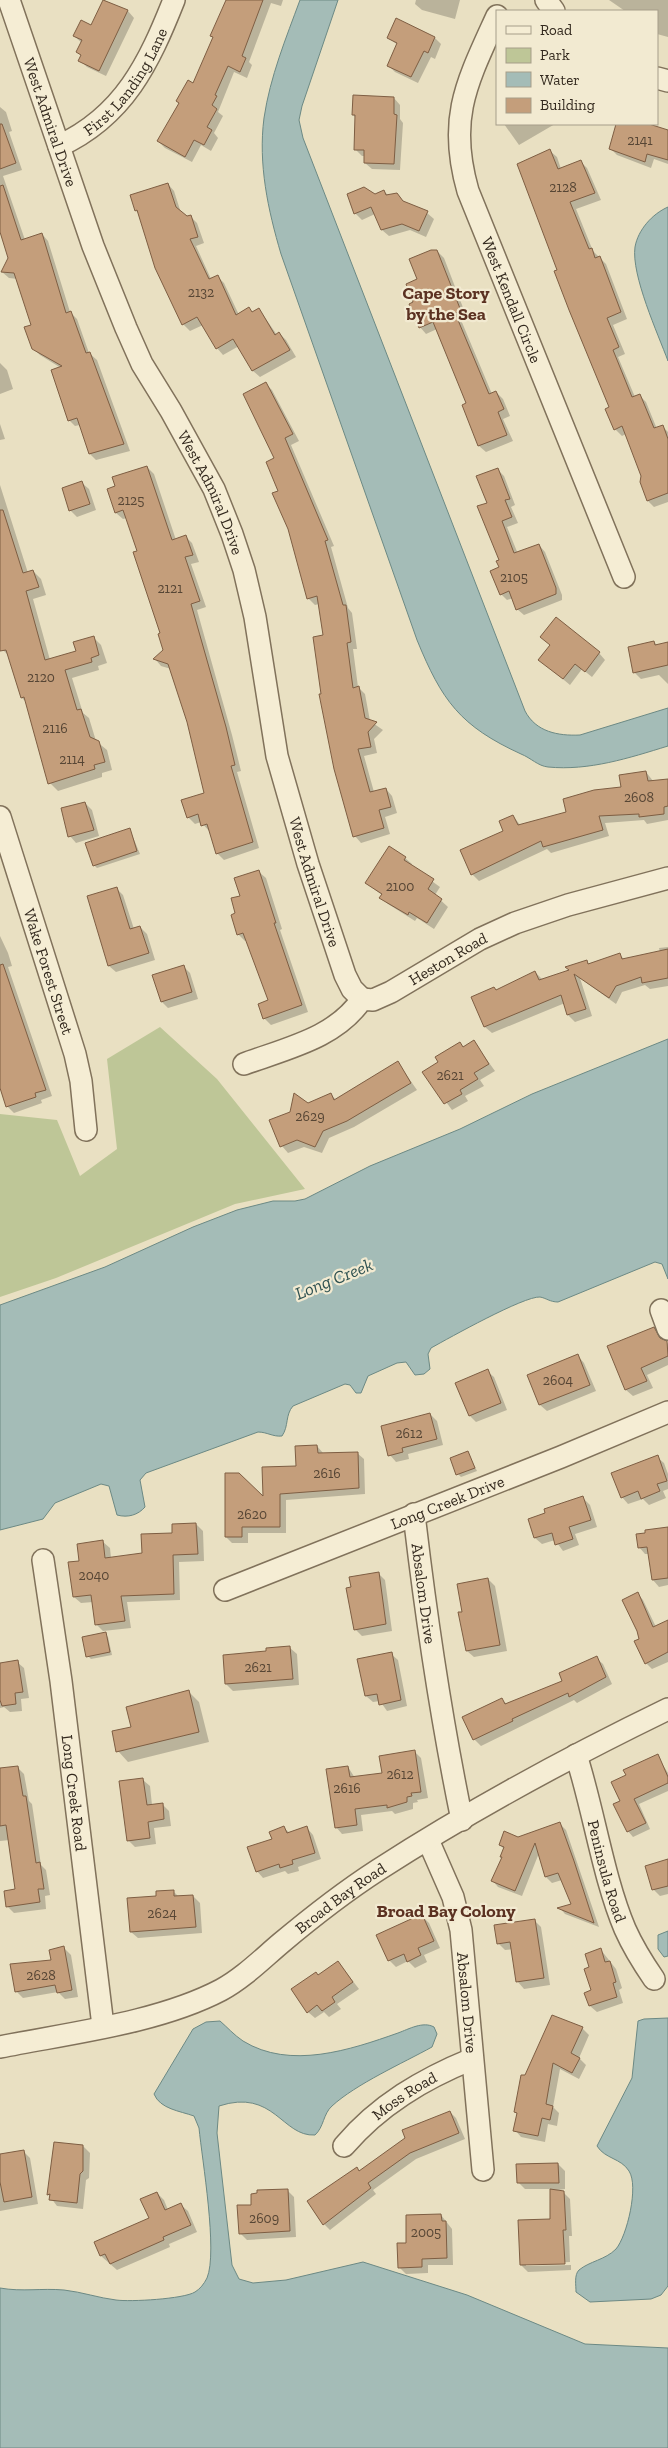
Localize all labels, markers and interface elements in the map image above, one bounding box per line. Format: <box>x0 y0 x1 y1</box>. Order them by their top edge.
legend <box>496 10 658 125</box>
text: Road <box>540 21 573 39</box>
street label: First Landing Lane <box>80 25 171 140</box>
text: Park <box>540 46 570 64</box>
street label: West Admiral Drive <box>19 55 81 189</box>
text: Water <box>540 71 580 89</box>
text: Building <box>540 96 595 114</box>
house number: 2141 <box>627 132 653 149</box>
house number: 2128 <box>549 179 577 196</box>
street label: West Kendall Circle <box>477 234 545 366</box>
district label: Cape Story by the Sea <box>402 282 490 325</box>
house number: 2132 <box>188 284 214 301</box>
street label: West Admiral Drive <box>174 427 247 557</box>
house number: 2125 <box>118 492 144 509</box>
house number: 2105 <box>500 569 528 586</box>
house number: 2121 <box>157 580 183 597</box>
house number: 2120 <box>27 669 55 686</box>
house number: 2116 <box>42 720 68 737</box>
house number: 2114 <box>59 751 85 768</box>
house number: 2608 <box>624 789 654 806</box>
street label: West Admiral Drive <box>285 815 344 950</box>
house number: 2100 <box>386 878 414 895</box>
street label: Wake Forest Street <box>20 906 77 1037</box>
street label: Heston Road <box>405 928 490 989</box>
house number: 2621 <box>436 1067 464 1084</box>
house number: 2629 <box>295 1108 325 1125</box>
water label: Long Creek <box>292 1253 376 1305</box>
house number: 2604 <box>543 1372 574 1389</box>
house number: 2612 <box>395 1425 423 1442</box>
house number: 2616 <box>313 1465 341 1482</box>
street label: Long Creek Drive <box>388 1472 507 1533</box>
house number: 2620 <box>237 1506 267 1523</box>
street label: Absalom Drive <box>408 1542 440 1645</box>
house number: 2040 <box>79 1567 109 1584</box>
house number: 2621 <box>244 1659 272 1676</box>
street label: Long Creek Road <box>58 1734 91 1852</box>
house number: 2612 <box>386 1766 414 1783</box>
house number: 2616 <box>333 1780 361 1797</box>
street label: Peninsula Road <box>584 1818 630 1925</box>
street label: Broad Bay Road <box>291 1859 389 1938</box>
district label: Broad Bay Colony <box>376 1900 516 1922</box>
house number: 2624 <box>147 1905 177 1922</box>
street label: Absalom Drive <box>453 1951 481 2054</box>
house number: 2628 <box>26 1967 56 1984</box>
street label: Moss Road <box>368 2068 440 2124</box>
house number: 2609 <box>249 2210 279 2227</box>
house number: 2005 <box>411 2224 441 2241</box>

